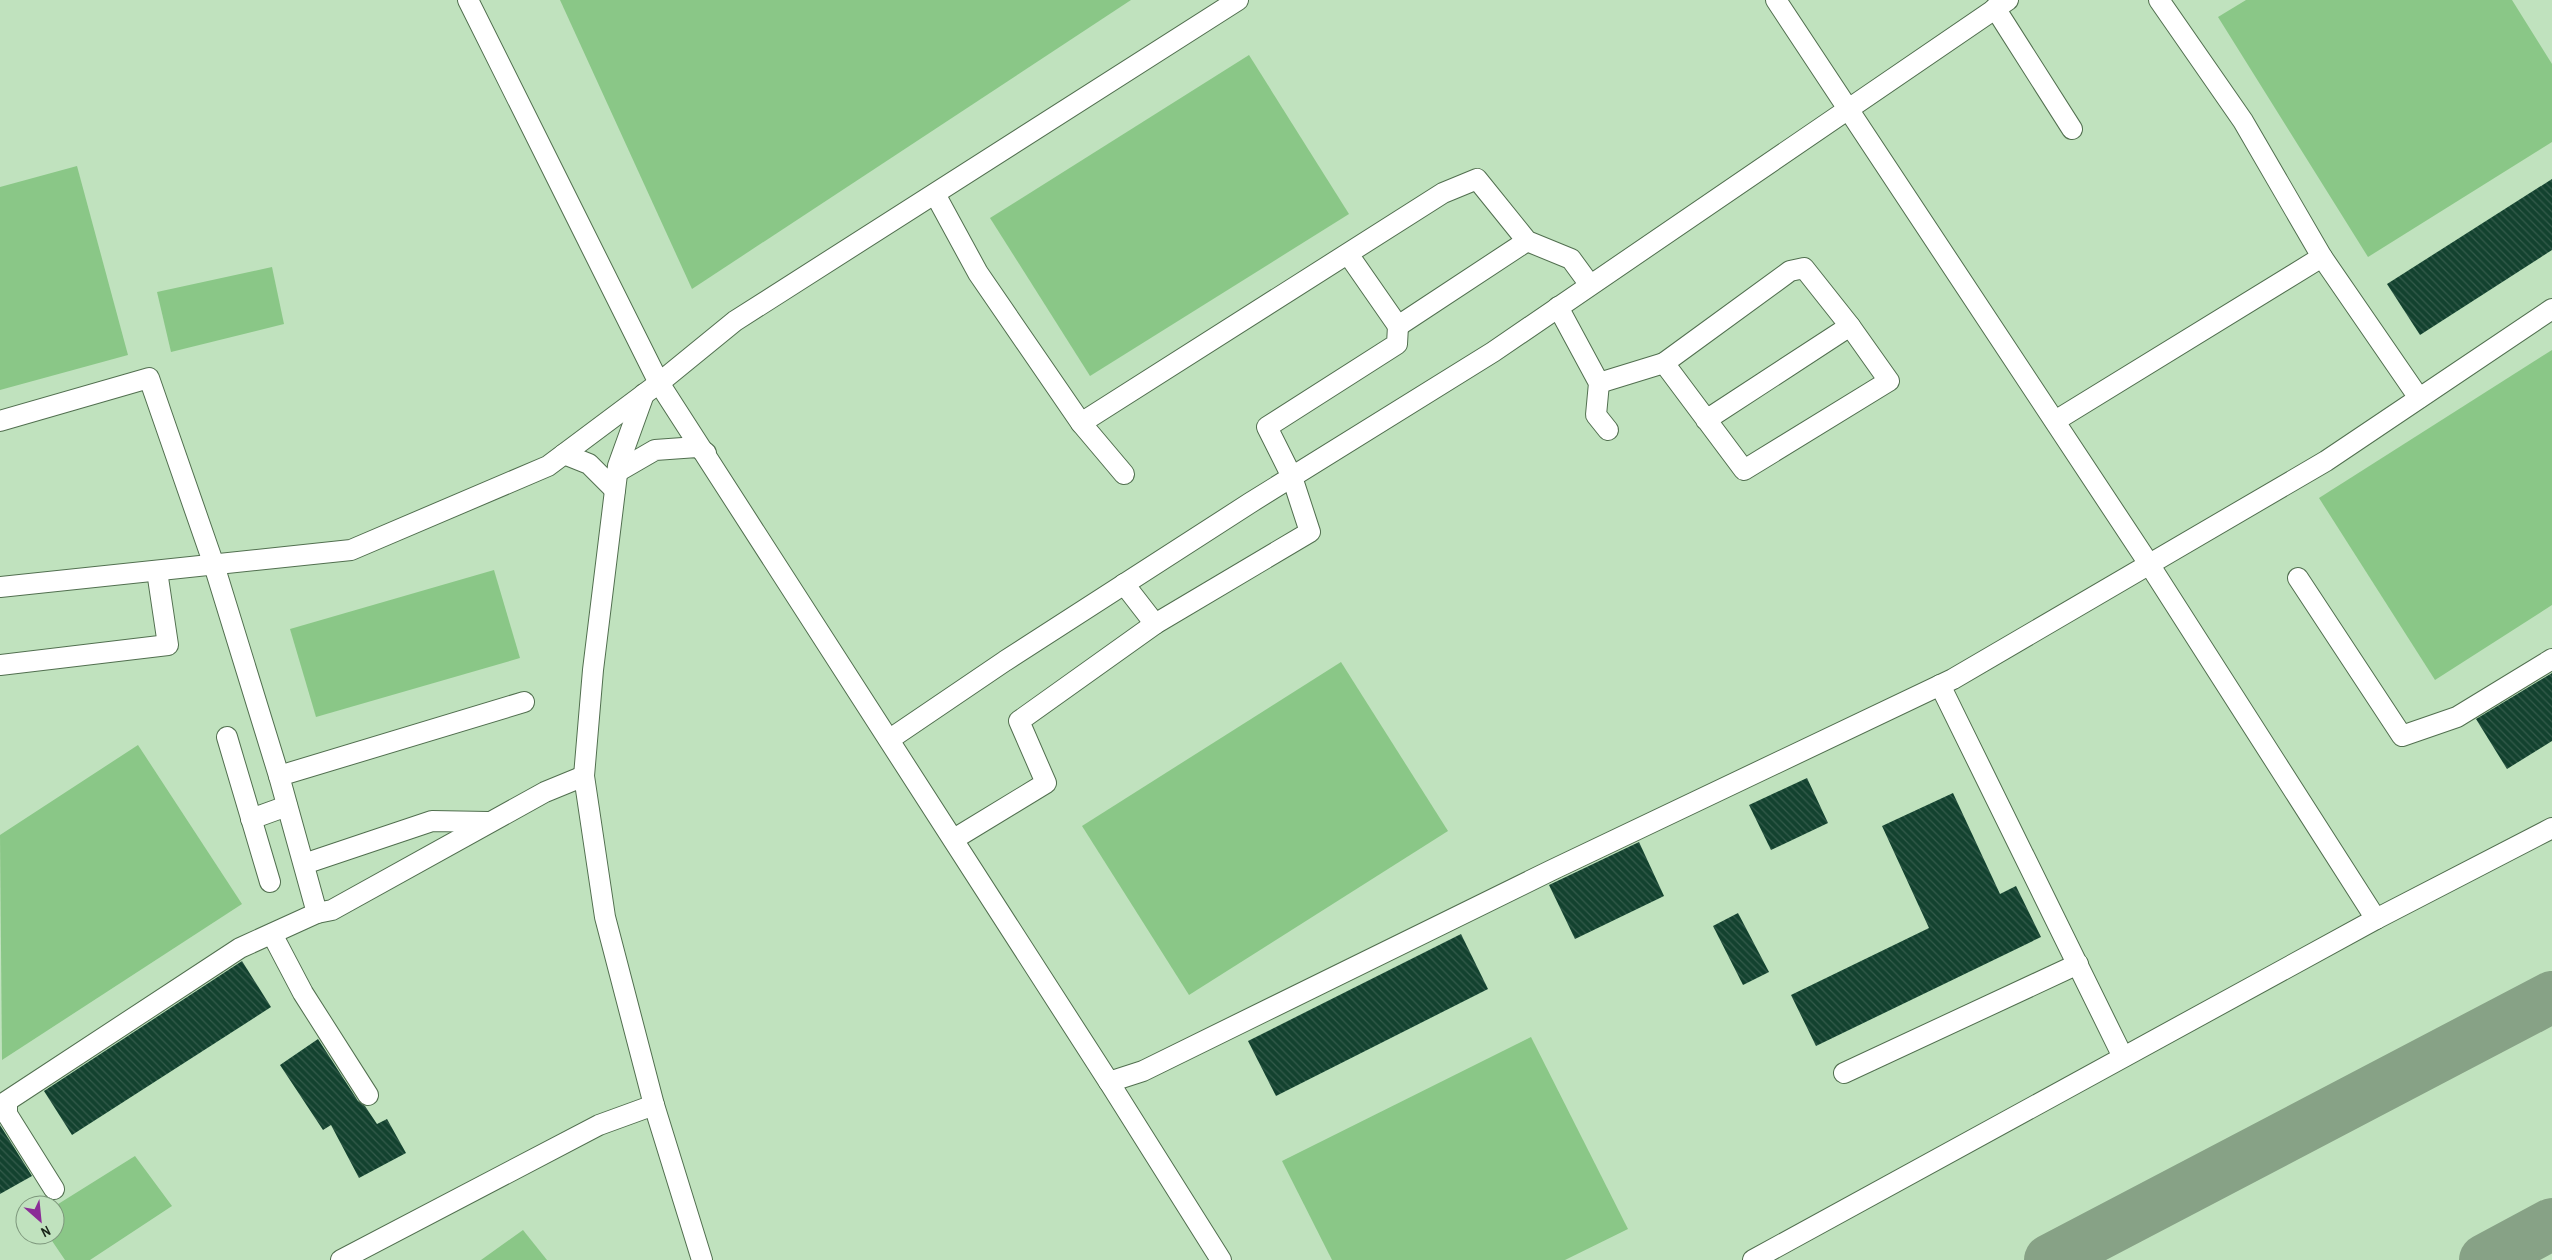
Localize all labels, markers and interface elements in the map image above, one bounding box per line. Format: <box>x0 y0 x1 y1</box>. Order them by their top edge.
north arrow <box>15 1195 65 1245</box>
text: N <box>38 1222 54 1241</box>

